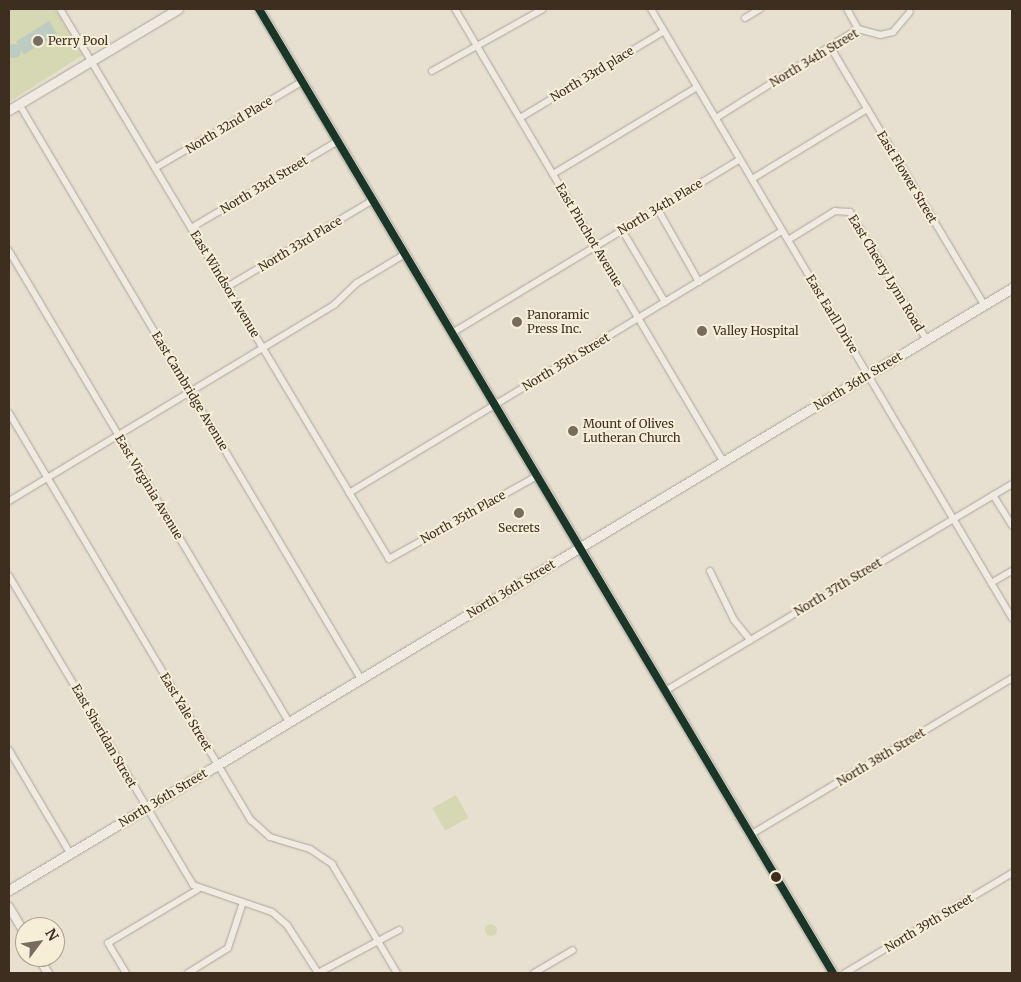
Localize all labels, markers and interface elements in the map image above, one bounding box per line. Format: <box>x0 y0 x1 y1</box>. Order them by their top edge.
street label: North 34th Street <box>767 26 861 90</box>
place label: Perry Pool <box>48 34 108 48</box>
marker: Perry Pool <box>32 35 44 47</box>
street label: North 33rd place <box>548 43 636 105</box>
street label: North 32nd Place <box>183 93 275 157</box>
street label: East Flower Street <box>874 128 940 226</box>
street label: North 33rd Street <box>218 153 310 217</box>
street label: North 34th Place <box>615 176 705 238</box>
street label: East Pinchot Avenue <box>552 181 626 289</box>
street label: East Cheery Lynn Road <box>845 212 927 334</box>
street label: North 33rd Place <box>256 213 344 275</box>
street label: East Windsor Avenue <box>187 228 263 340</box>
street label: East Earll Drive <box>803 272 861 356</box>
place label: Panoramic Press Inc. <box>527 308 589 336</box>
marker: Panoramic Press Inc. <box>511 316 523 328</box>
marker: Valley Hospital <box>695 324 709 338</box>
place label: Valley Hospital <box>713 324 799 338</box>
street label: East Cambridge Avenue <box>149 329 231 453</box>
street label: North 35th Street <box>520 330 612 394</box>
street label: North 36th Street <box>811 349 905 413</box>
place label: Mount of Olives Lutheran Church <box>583 417 681 445</box>
marker: Mount of Olives Lutheran Church <box>567 425 579 437</box>
street label: East Virginia Avenue <box>112 432 186 542</box>
street label: North 35th Place <box>418 488 508 546</box>
marker: Secrets <box>513 507 525 519</box>
place label: Secrets <box>498 521 540 535</box>
street label: North 37th Street <box>792 555 884 619</box>
street label: North 36th Street <box>464 557 558 621</box>
street label: East Yale Street <box>157 670 215 754</box>
street label: East Sheridan Street <box>68 682 140 790</box>
street label: North 38th Street <box>834 725 928 789</box>
street label: North 36th Street <box>116 766 210 830</box>
unlabelled marker <box>771 872 781 882</box>
street label: North 39th Street <box>882 891 976 955</box>
north arrow <box>15 917 65 967</box>
text: N <box>41 925 63 944</box>

